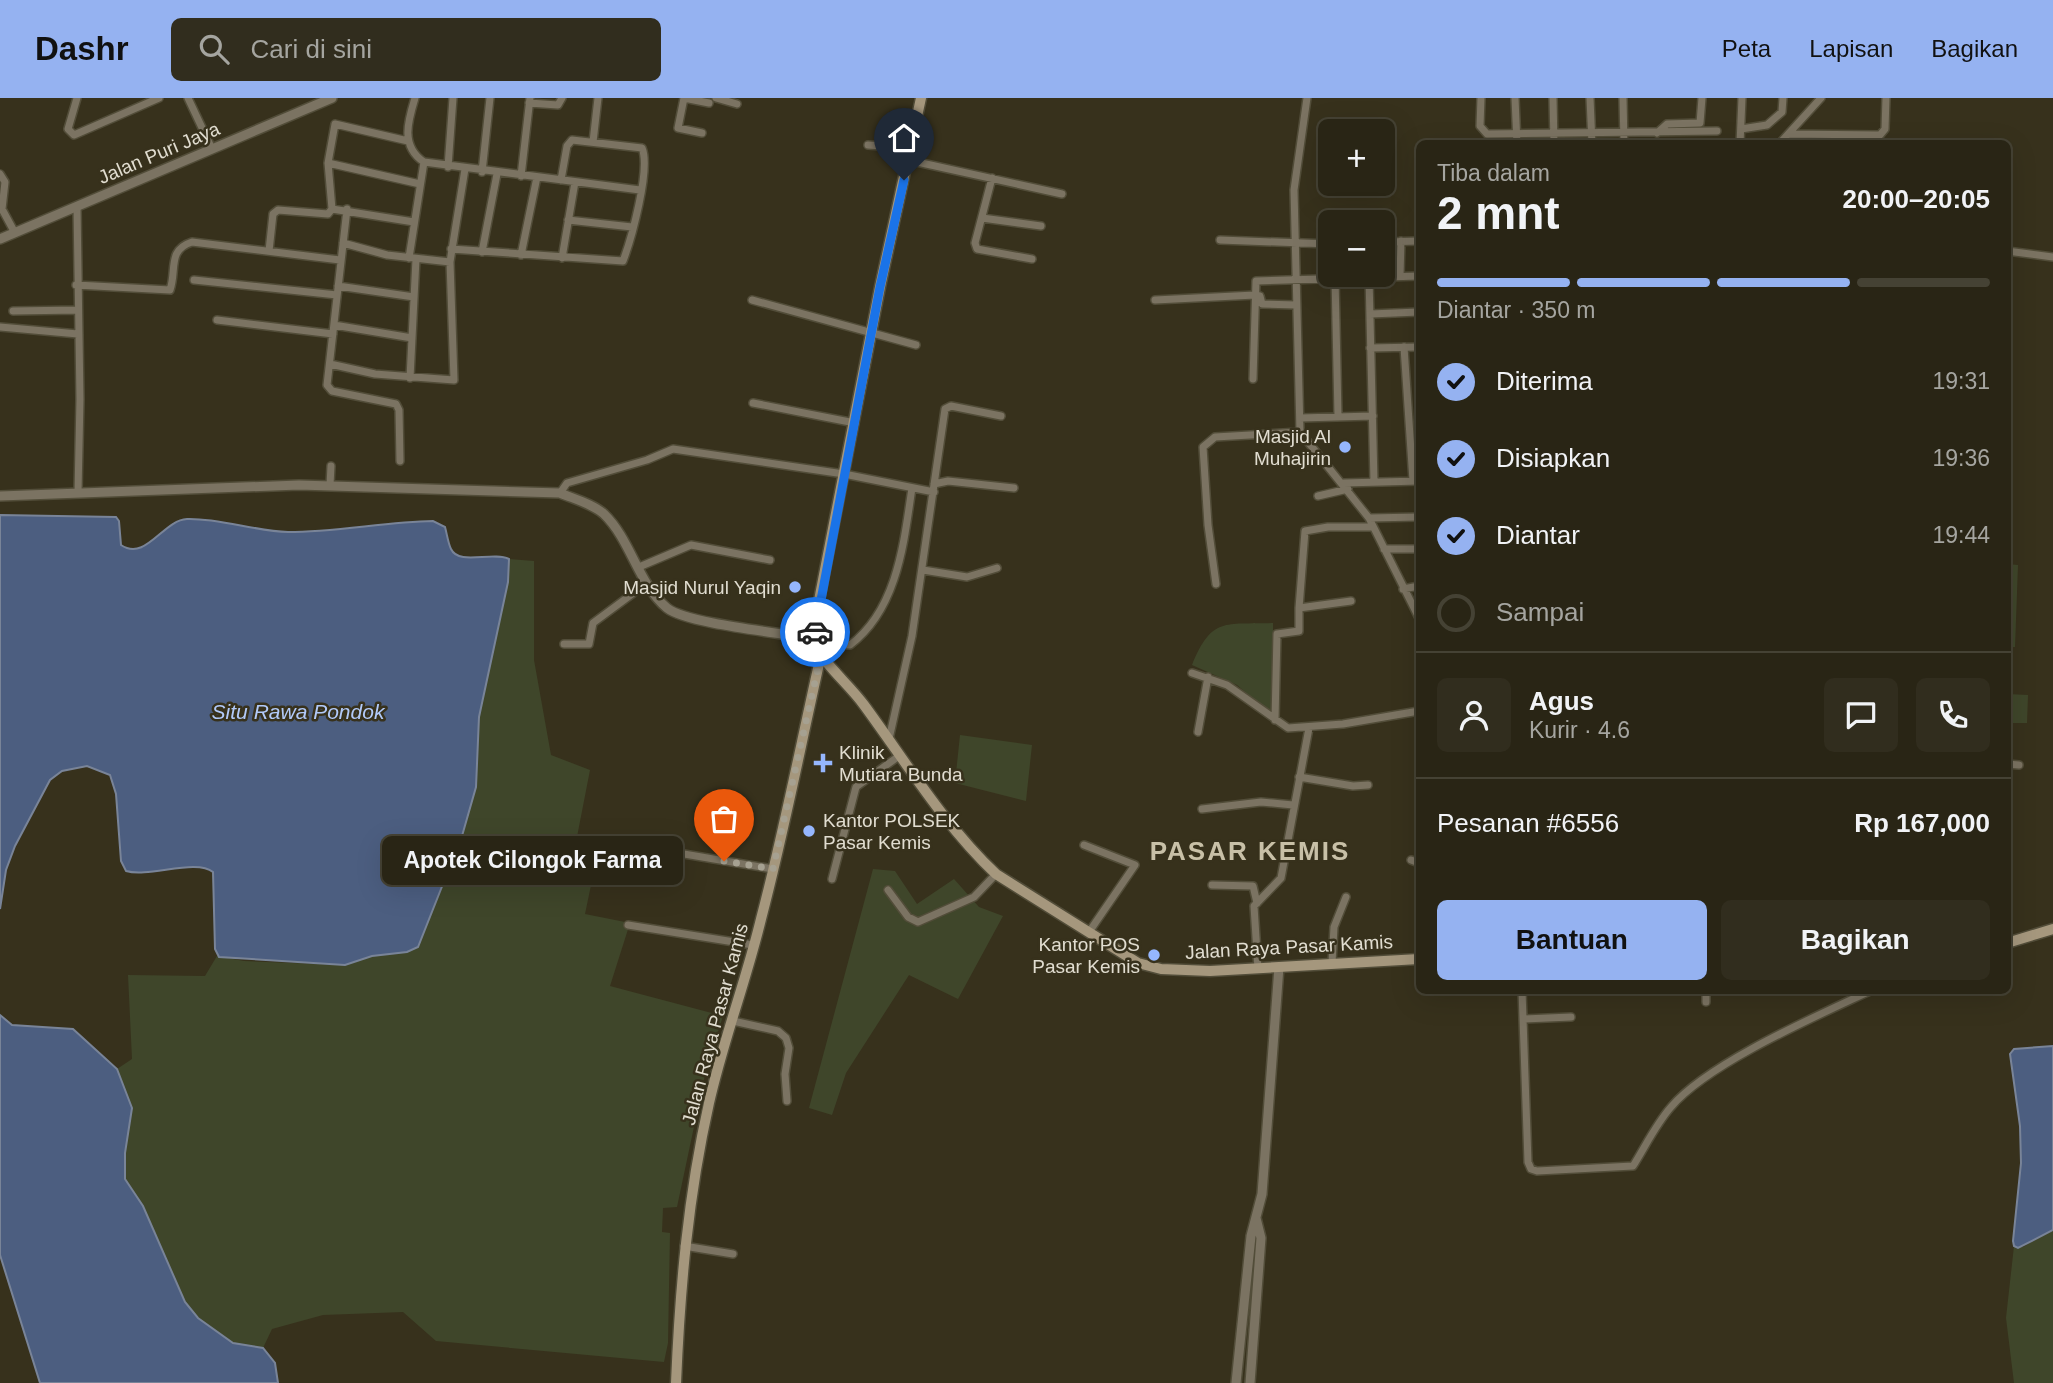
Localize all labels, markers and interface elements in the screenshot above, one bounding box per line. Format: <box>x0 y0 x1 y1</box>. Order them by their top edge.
search box <box>171 18 661 81</box>
text: Dashr <box>35 30 129 67</box>
icon: search <box>195 30 233 68</box>
text: Cari di sini <box>251 34 372 64</box>
text: Peta <box>1722 35 1771 62</box>
text: Lapisan <box>1809 35 1893 62</box>
text: Bagikan <box>1931 35 2018 62</box>
pin <box>874 108 934 180</box>
street label: Jalan Puri Jaya <box>95 118 223 188</box>
icon: home <box>885 119 923 157</box>
map controls <box>1318 119 1395 287</box>
button: + <box>1318 119 1395 196</box>
text: Tiba dalam <box>1437 160 1550 186</box>
text: 20:00–20:05 <box>1843 184 1990 214</box>
text: 2 mnt <box>1437 187 1560 239</box>
button: − <box>1318 210 1395 287</box>
text: Diantar · 350 m <box>1437 297 1596 323</box>
icon: check <box>1437 363 1475 401</box>
text: Diterima <box>1496 366 1593 396</box>
text: 19:31 <box>1932 368 1990 394</box>
place label: Masjid Al Muhajirin <box>1254 426 1331 469</box>
marker: Masjid Al Muhajirin <box>1337 439 1353 455</box>
icon: check <box>1437 440 1475 478</box>
text: Disiapkan <box>1496 443 1610 473</box>
text: 19:36 <box>1932 445 1990 471</box>
icon: check <box>1437 517 1475 555</box>
text: Diantar <box>1496 520 1580 550</box>
text: 19:44 <box>1932 522 1990 548</box>
place label: Masjid Nurul Yaqin <box>623 577 781 598</box>
marker: Masjid Nurul Yaqin <box>787 579 803 595</box>
courier <box>780 597 850 667</box>
text: Sampai <box>1496 597 1584 627</box>
icon: car <box>796 613 834 651</box>
button: person <box>1437 678 1511 752</box>
button: chat <box>1824 678 1898 752</box>
button: phone <box>1916 678 1990 752</box>
text: Agus <box>1529 686 1594 716</box>
water label: Situ Rawa Pondok <box>212 700 386 723</box>
text: Kurir · 4.6 <box>1529 717 1630 743</box>
place label: Klinik Mutiara Bunda <box>839 742 963 785</box>
marker: Klinik Mutiara Bunda <box>813 753 833 773</box>
pin <box>694 789 754 861</box>
icon: bag <box>705 800 743 838</box>
text: Pesanan #6556 <box>1437 808 1619 838</box>
text: Rp 167,000 <box>1854 808 1990 838</box>
place label: Kantor POLSEK Pasar Kemis <box>823 810 961 853</box>
marker: Kantor POLSEK Pasar Kemis <box>801 823 817 839</box>
callout: Apotek Cilongok Farma <box>381 836 682 886</box>
district label: PASAR KEMIS <box>1150 836 1350 866</box>
text: Apotek Cilongok Farma <box>403 847 662 873</box>
button: Bantuan <box>1437 900 1707 980</box>
button: Bagikan <box>1721 900 1990 980</box>
street label: Jalan Raya Pasar Kamis <box>678 921 752 1127</box>
street label: Jalan Raya Pasar Kamis <box>1185 931 1393 963</box>
place label: Kantor POS Pasar Kemis <box>1032 934 1140 977</box>
marker: Kantor POS Pasar Kemis <box>1146 947 1162 963</box>

